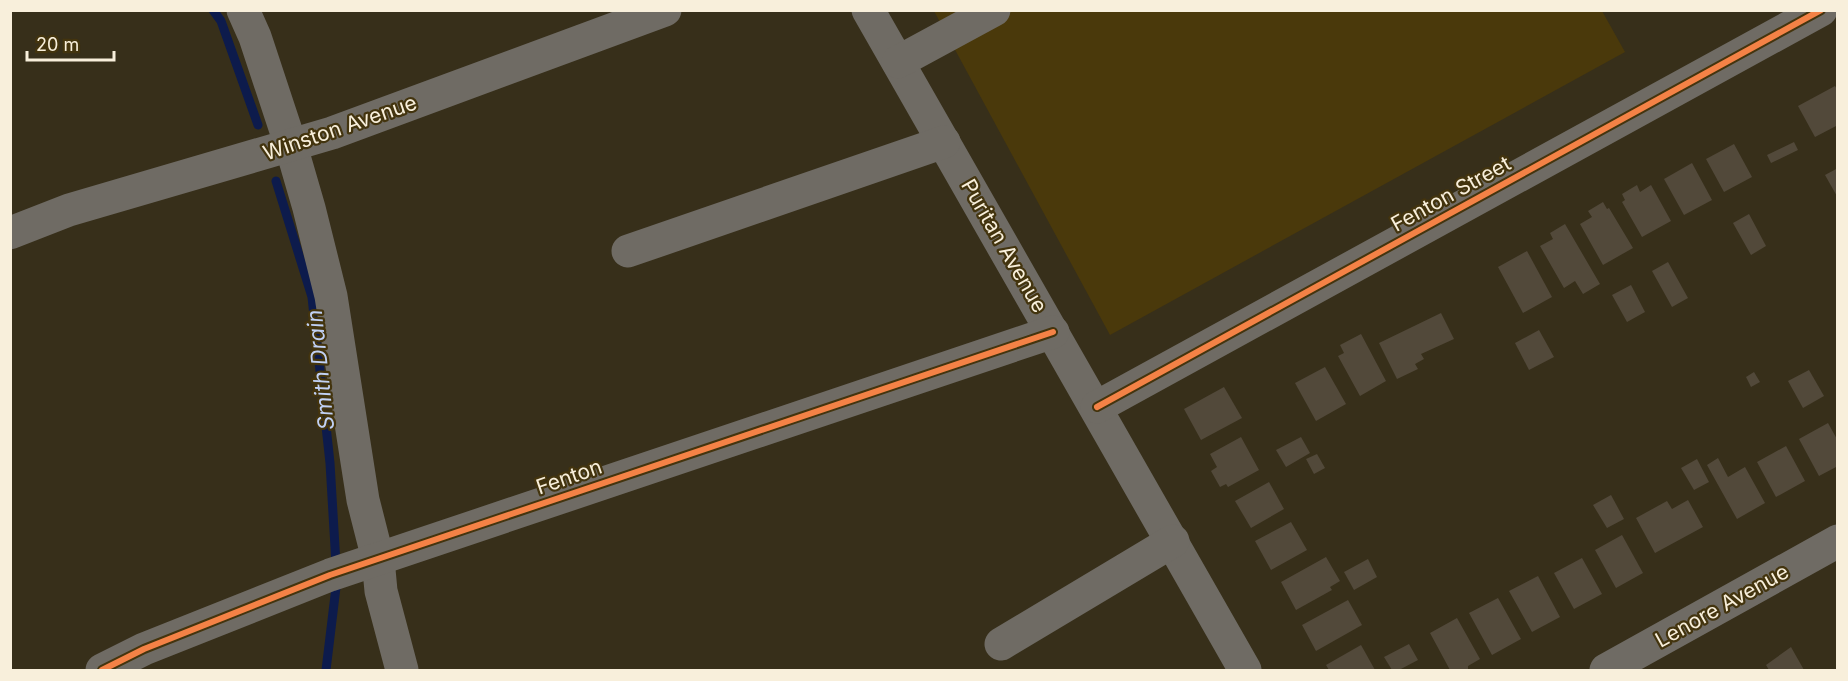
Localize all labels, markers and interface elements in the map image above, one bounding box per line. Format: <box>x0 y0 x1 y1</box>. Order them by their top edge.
scale bar <box>27 24 114 62</box>
text: 20 m <box>36 34 79 55</box>
street label: Winston Avenue <box>260 90 420 165</box>
street label: Fenton Street <box>1387 150 1515 237</box>
street label: Puritan Avenue <box>956 175 1053 317</box>
water label: Smith Drain <box>301 309 339 431</box>
street label: Fenton <box>533 454 605 499</box>
street label: Lenore Avenue <box>1651 559 1793 653</box>

